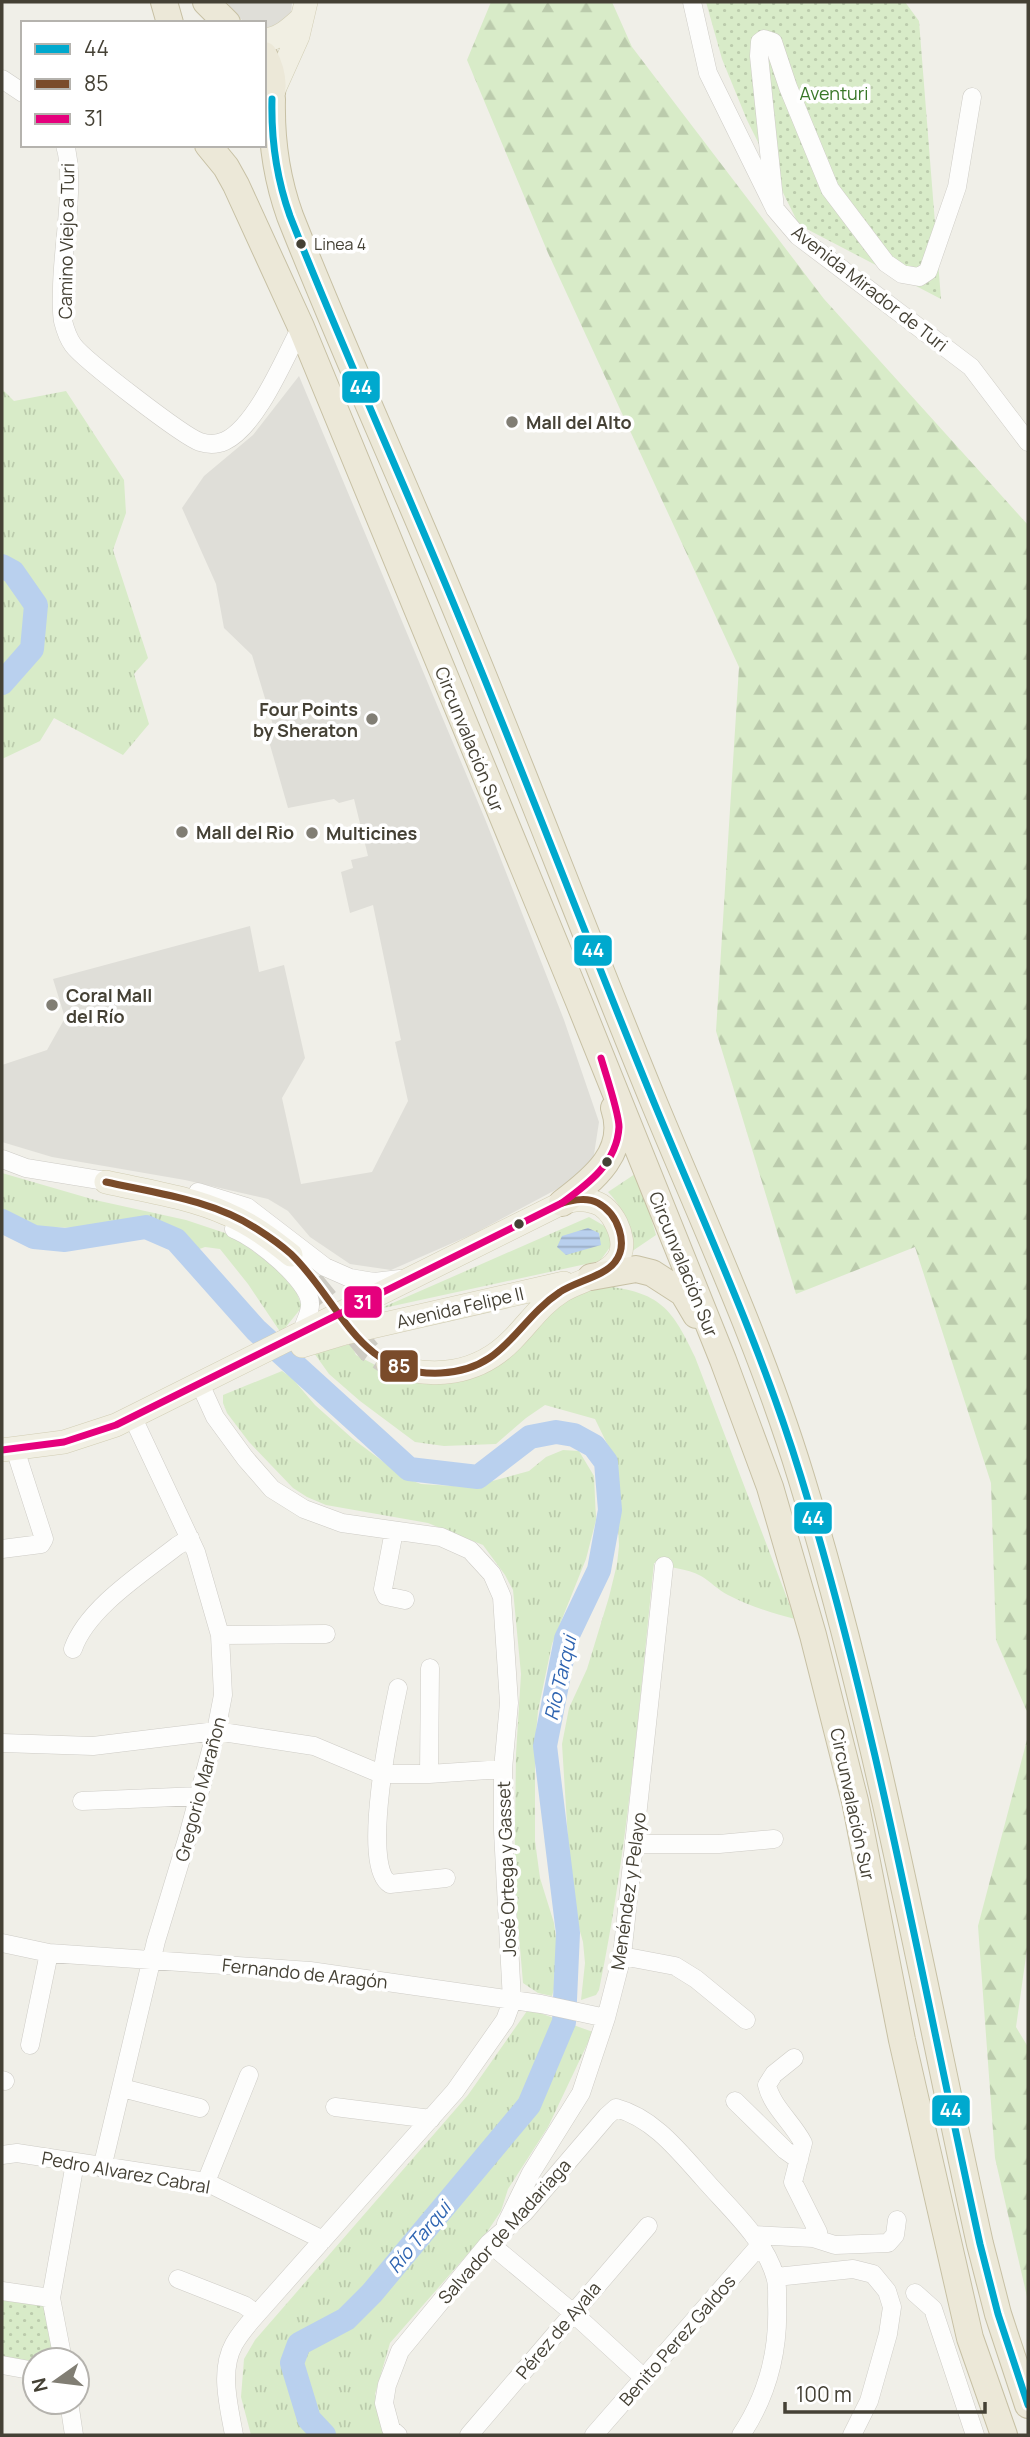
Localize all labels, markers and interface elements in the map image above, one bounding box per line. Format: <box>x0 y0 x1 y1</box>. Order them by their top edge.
legend <box>21 21 266 147</box>
text: 44 <box>84 34 109 62</box>
text: 85 <box>84 69 108 97</box>
park label: Aventuri <box>799 81 869 105</box>
text: 31 <box>84 104 104 132</box>
street label: Camino Viejo a Turi <box>53 163 79 319</box>
street label: Avenida Mirador de Turi <box>787 220 953 356</box>
place label: Linea 4 <box>314 233 366 255</box>
marker: Linea 4 <box>294 237 308 251</box>
line badge: 44 <box>341 370 381 404</box>
text: 44 <box>350 374 372 400</box>
place label: Mall del Alto <box>526 410 632 434</box>
marker: Mall del Alto <box>504 414 520 430</box>
street label: Circunvalación Sur <box>430 663 510 816</box>
place label: Four Points by Sheraton <box>253 697 358 742</box>
marker: Four Points by Sheraton <box>364 711 380 727</box>
place label: Mall del Rio <box>196 820 294 844</box>
place label: Multicines <box>326 821 418 845</box>
marker: Mall del Rio <box>174 824 190 840</box>
marker: Multicines <box>304 825 320 841</box>
line badge: 44 <box>573 934 613 967</box>
text: 44 <box>582 937 604 963</box>
place label: Coral Mall del Río <box>66 983 152 1028</box>
marker: Coral Mall del Río <box>44 997 60 1013</box>
unlabelled marker <box>600 1155 614 1169</box>
street label: Circunvalación Sur <box>644 1188 724 1341</box>
unlabelled marker <box>512 1217 526 1231</box>
street label: Avenida Felipe II <box>394 1281 526 1333</box>
line badge: 31 <box>343 1285 383 1319</box>
text: 31 <box>353 1289 373 1315</box>
line badge: 85 <box>379 1349 419 1383</box>
text: 85 <box>388 1353 410 1379</box>
line badge: 44 <box>793 1501 833 1535</box>
text: 44 <box>802 1505 824 1531</box>
water label: Río Tarqui <box>538 1631 583 1723</box>
street label: Gregorio Marañon <box>169 1714 231 1864</box>
street label: Circunvalación Sur <box>825 1726 881 1883</box>
street label: José Ortega y Gasset <box>491 1781 521 1957</box>
street label: Menéndez y Pelayo <box>605 1811 651 1971</box>
street label: Fernando de Aragón <box>221 1952 389 1994</box>
line badge: 44 <box>931 2094 971 2127</box>
text: 44 <box>940 2097 962 2123</box>
street label: Pedro Alvarez Cabral <box>40 2145 212 2199</box>
street label: Salvador de Madariaga <box>432 2153 576 2309</box>
water label: Río Tarqui <box>381 2194 458 2278</box>
street label: Benito Perez Galdos <box>613 2269 741 2411</box>
street label: Pérez de Ayala <box>510 2276 606 2384</box>
north arrow <box>21 2346 91 2416</box>
scale bar <box>785 2370 984 2414</box>
text: N <box>25 2375 54 2395</box>
text: 100 m <box>796 2380 852 2408</box>

